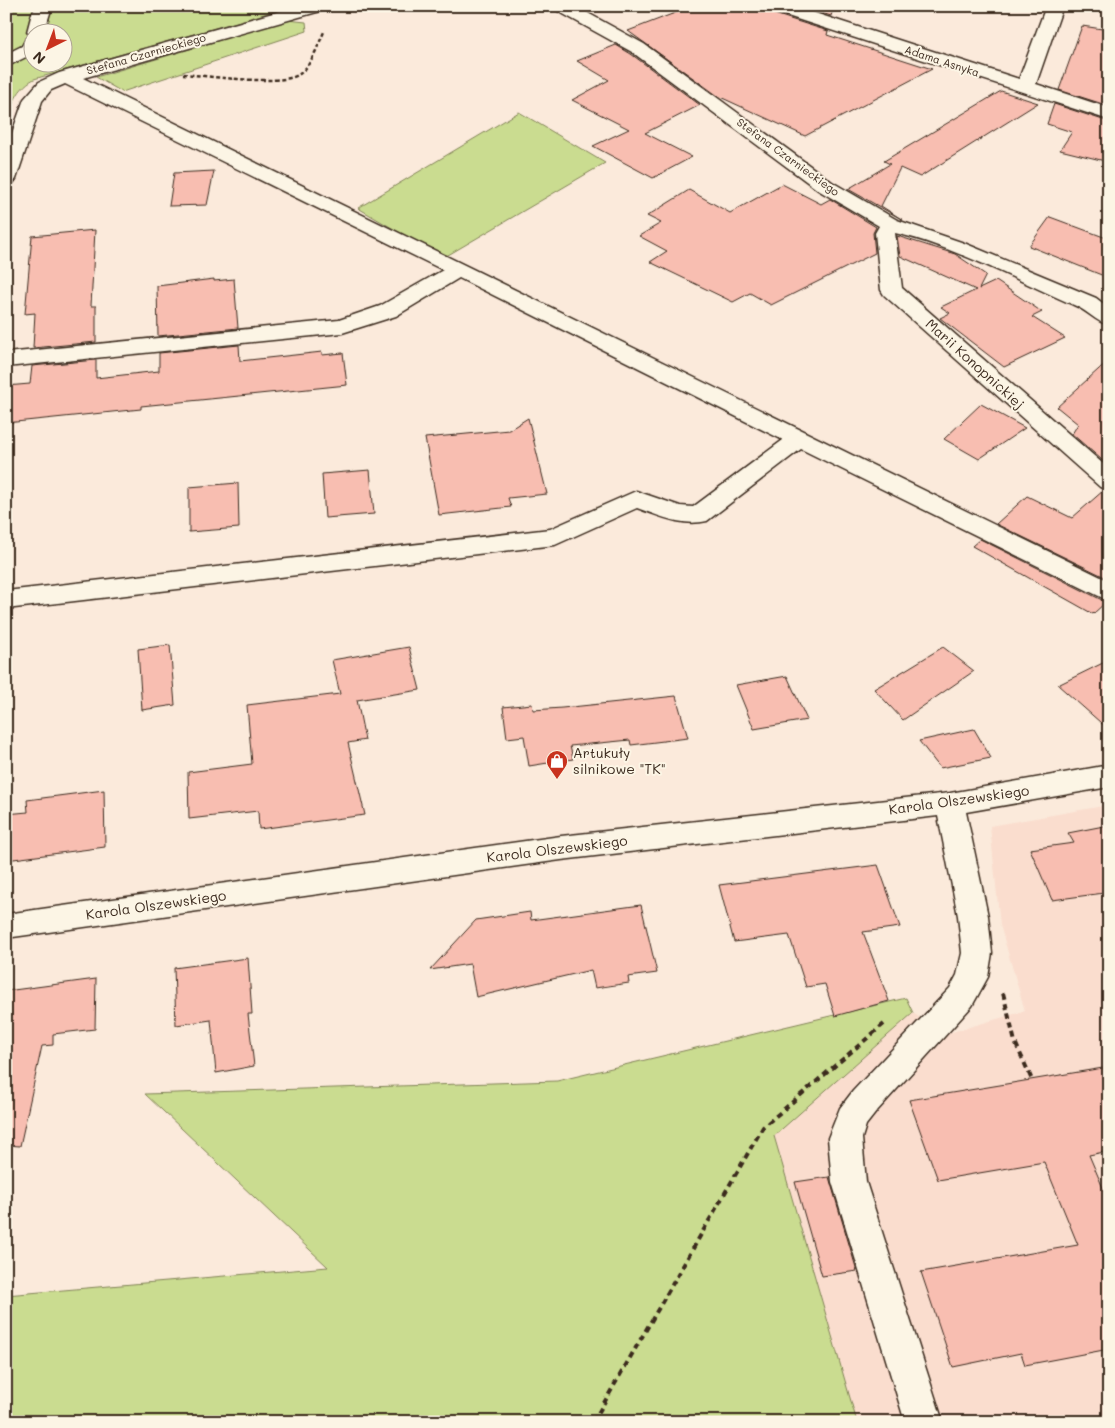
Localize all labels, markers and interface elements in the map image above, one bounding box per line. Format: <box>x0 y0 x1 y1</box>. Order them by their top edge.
north arrow <box>22 22 72 72</box>
street label: Stefana Czarnieckiego <box>84 29 208 78</box>
street label: Adama Asnyka <box>903 41 982 80</box>
text: N <box>29 47 49 69</box>
street label: Stefana Czarnieckiego <box>734 114 843 199</box>
street label: Marii Konopnickiej <box>922 314 1029 413</box>
place label: Artukuły silnikowe "TK" <box>573 743 666 778</box>
shop icon: Artukuły silnikowe "TK" <box>545 749 569 780</box>
street label: Karola Olszewskiego <box>887 780 1030 819</box>
street label: Karola Olszewskiego <box>486 830 628 867</box>
street label: Karola Olszewskiego <box>84 885 227 924</box>

